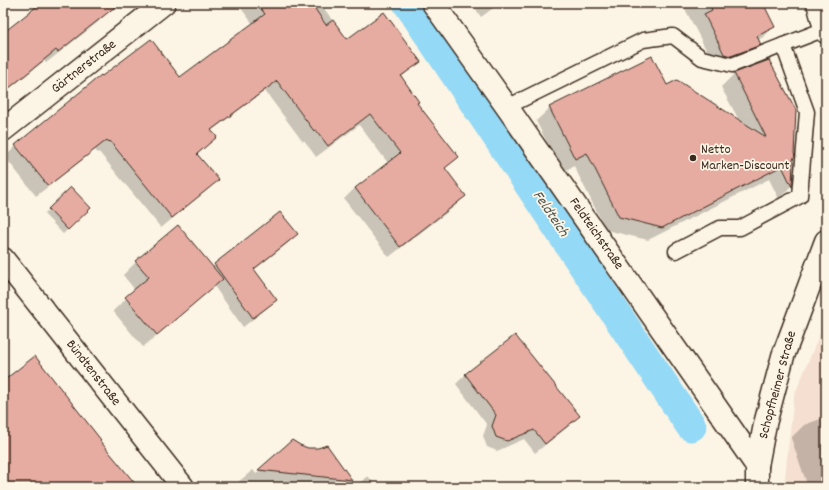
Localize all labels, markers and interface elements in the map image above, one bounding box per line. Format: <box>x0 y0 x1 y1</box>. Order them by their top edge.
street label: Gärtnerstraße <box>47 35 121 99</box>
place label: Netto Marken-Discount <box>701 140 789 176</box>
marker: Netto Marken-Discount <box>688 153 698 163</box>
water label: Feldteich <box>526 186 574 243</box>
street label: Feldteichstraße <box>564 194 628 274</box>
street label: Schopfheimer Straße <box>754 329 802 441</box>
street label: Bündtenstraße <box>61 336 125 410</box>

